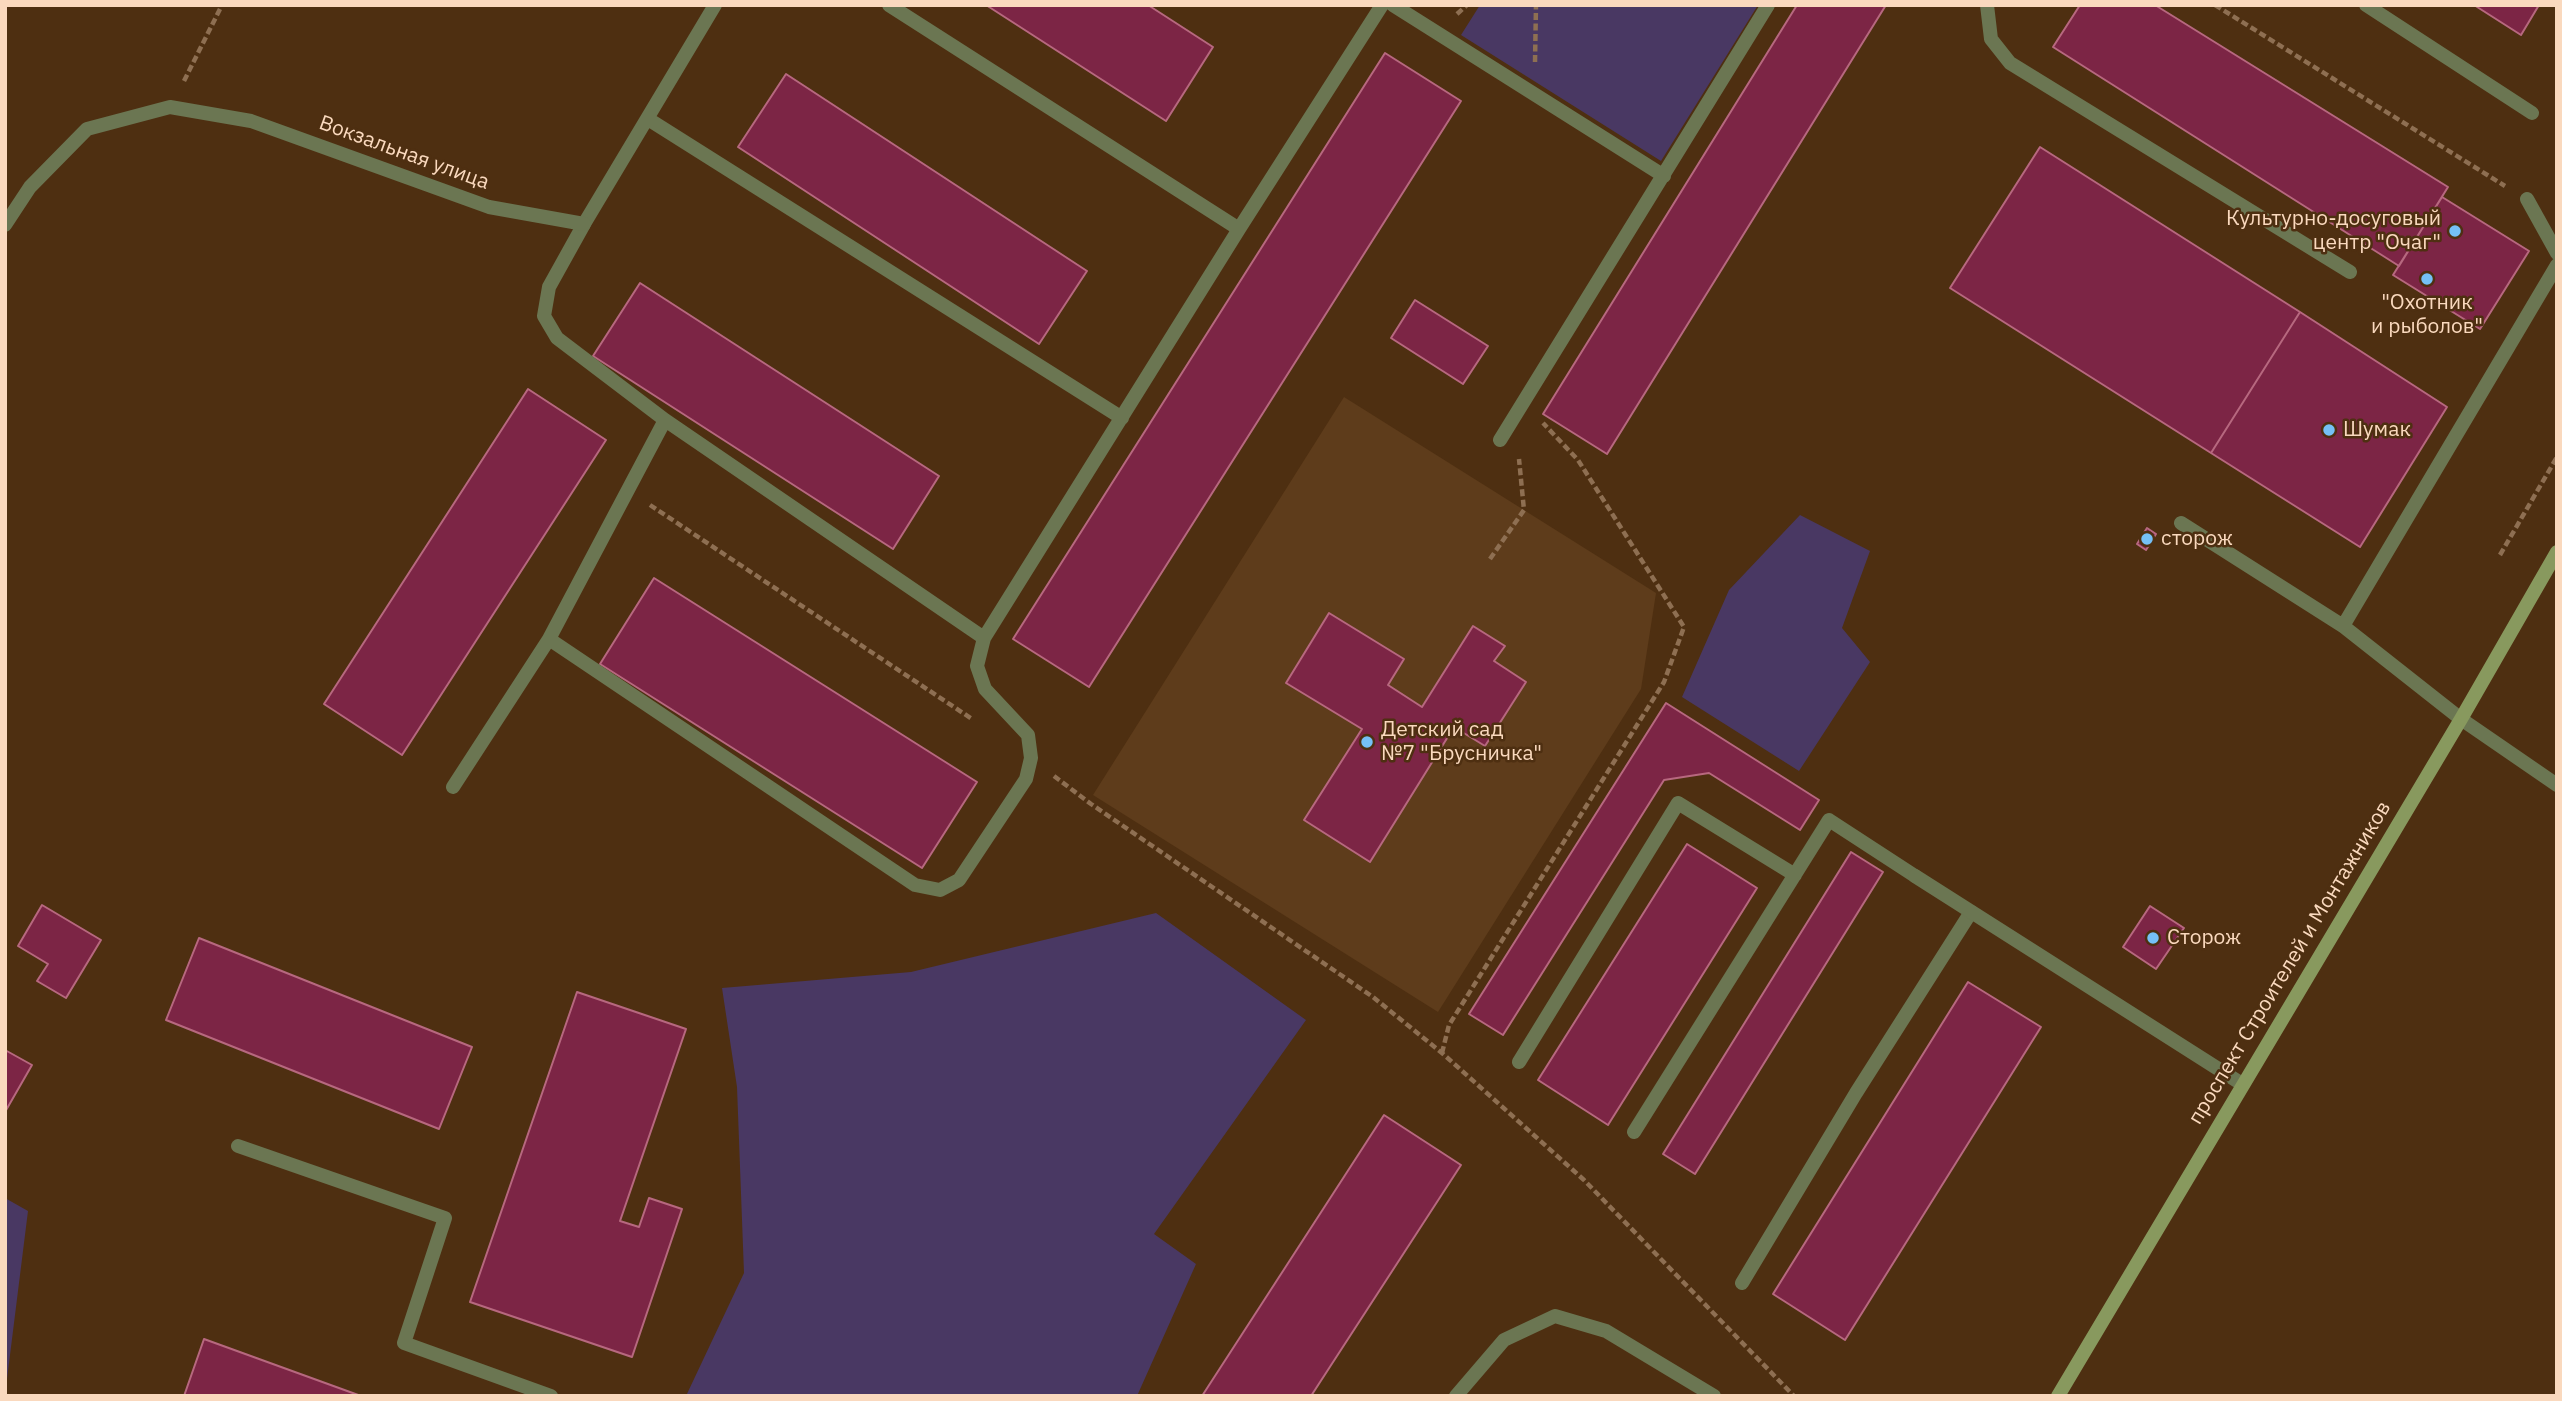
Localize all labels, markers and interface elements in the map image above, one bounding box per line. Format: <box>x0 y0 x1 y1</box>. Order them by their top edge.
street label: Вокзальная улица <box>315 110 493 196</box>
place label: Культурно-досуговый центр "Очаг" <box>2226 206 2441 256</box>
marker: Культурно-досуговый центр "Очаг" <box>2447 223 2463 239</box>
marker: "Охотник и рыболов" <box>2419 271 2435 287</box>
place label: "Охотник и рыболов" <box>2371 290 2483 340</box>
place label: Шумак <box>2343 417 2411 443</box>
marker: Шумак <box>2321 422 2337 438</box>
place label: сторож <box>2161 526 2233 552</box>
marker: сторож <box>2139 531 2155 547</box>
place label: Детский сад №7 "Брусничка" <box>1381 717 1542 767</box>
marker: Детский сад №7 "Брусничка" <box>1359 734 1375 750</box>
street label: проспект Строителей и Монтажников <box>2183 797 2397 1129</box>
place label: Сторож <box>2167 925 2241 951</box>
marker: Сторож <box>2145 930 2161 946</box>

